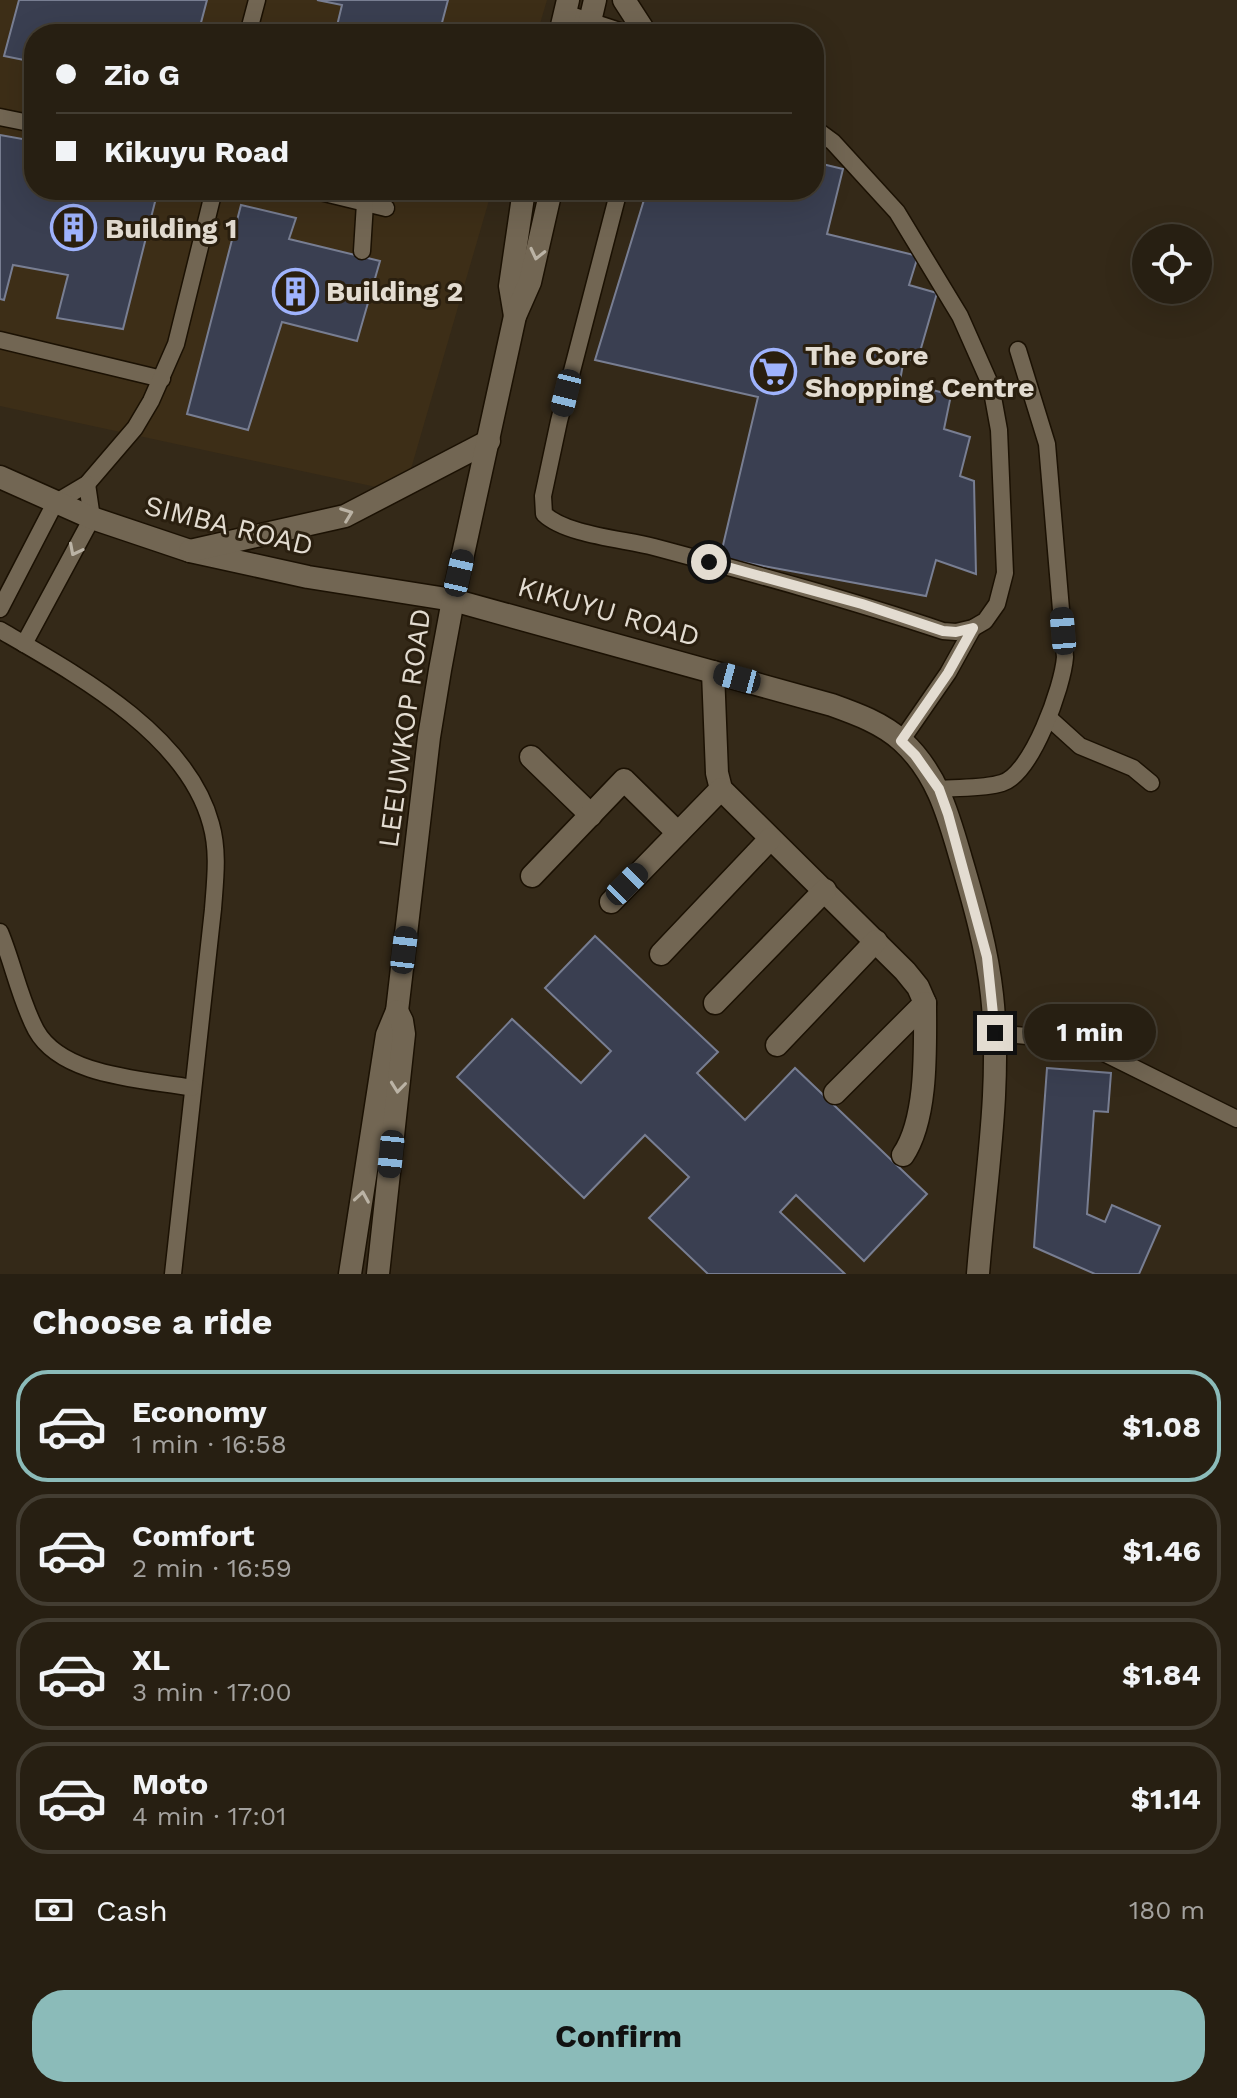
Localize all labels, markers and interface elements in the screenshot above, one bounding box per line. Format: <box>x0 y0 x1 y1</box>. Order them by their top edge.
text: Zio G <box>104 57 180 92</box>
text: Kikuyu Road <box>104 134 289 169</box>
building icon: Building 1 <box>50 204 98 252</box>
place label: Building 1 <box>105 212 237 245</box>
map controls <box>1132 224 1212 304</box>
button: locate <box>1132 224 1212 304</box>
one-way arrow <box>529 247 546 261</box>
building icon: Building 2 <box>271 267 319 315</box>
place label: Building 2 <box>326 275 463 308</box>
place label: The Core Shopping Centre <box>805 339 1034 404</box>
supermarket icon: The Core Shopping Centre <box>750 347 798 395</box>
car <box>549 367 583 419</box>
street label: SIMBA ROAD <box>141 489 317 562</box>
one-way arrow <box>339 507 353 524</box>
one-way arrow <box>70 541 85 556</box>
route start <box>691 544 727 580</box>
car <box>442 547 476 599</box>
street label: KIKUYU ROAD <box>514 570 704 653</box>
street label: LEEUWKOP ROAD <box>371 606 438 850</box>
car <box>1049 606 1077 656</box>
car <box>711 660 763 696</box>
car <box>602 859 652 909</box>
car <box>389 925 419 975</box>
callout: 1 min <box>1023 1005 1155 1061</box>
route end <box>977 1015 1013 1051</box>
text: 1 min <box>1057 1017 1123 1047</box>
one-way arrow <box>389 1081 406 1094</box>
car <box>377 1129 405 1179</box>
one-way arrow <box>353 1190 370 1204</box>
text: Choose a ride <box>32 1301 272 1343</box>
icon: car <box>36 1390 108 1462</box>
text: Economy <box>132 1394 267 1429</box>
text: $1.08 <box>1122 1409 1201 1444</box>
text: 1 min · 16:58 <box>132 1429 287 1459</box>
icon: car <box>36 1514 108 1586</box>
text: Comfort <box>132 1518 254 1553</box>
text: $1.46 <box>1122 1533 1201 1568</box>
text: 2 min · 16:59 <box>132 1553 292 1583</box>
icon: car <box>36 1638 108 1710</box>
text: XL <box>132 1642 170 1677</box>
text: $1.84 <box>1122 1657 1201 1692</box>
text: 3 min · 17:00 <box>132 1677 292 1707</box>
icon: car <box>36 1762 108 1834</box>
text: Moto <box>132 1766 208 1801</box>
text: $1.14 <box>1131 1781 1201 1816</box>
text: 4 min · 17:01 <box>132 1801 286 1831</box>
icon: cash <box>32 1888 76 1932</box>
text: Cash <box>96 1893 168 1928</box>
text: 180 m <box>1129 1895 1205 1925</box>
button: Confirm <box>32 1990 1205 2082</box>

